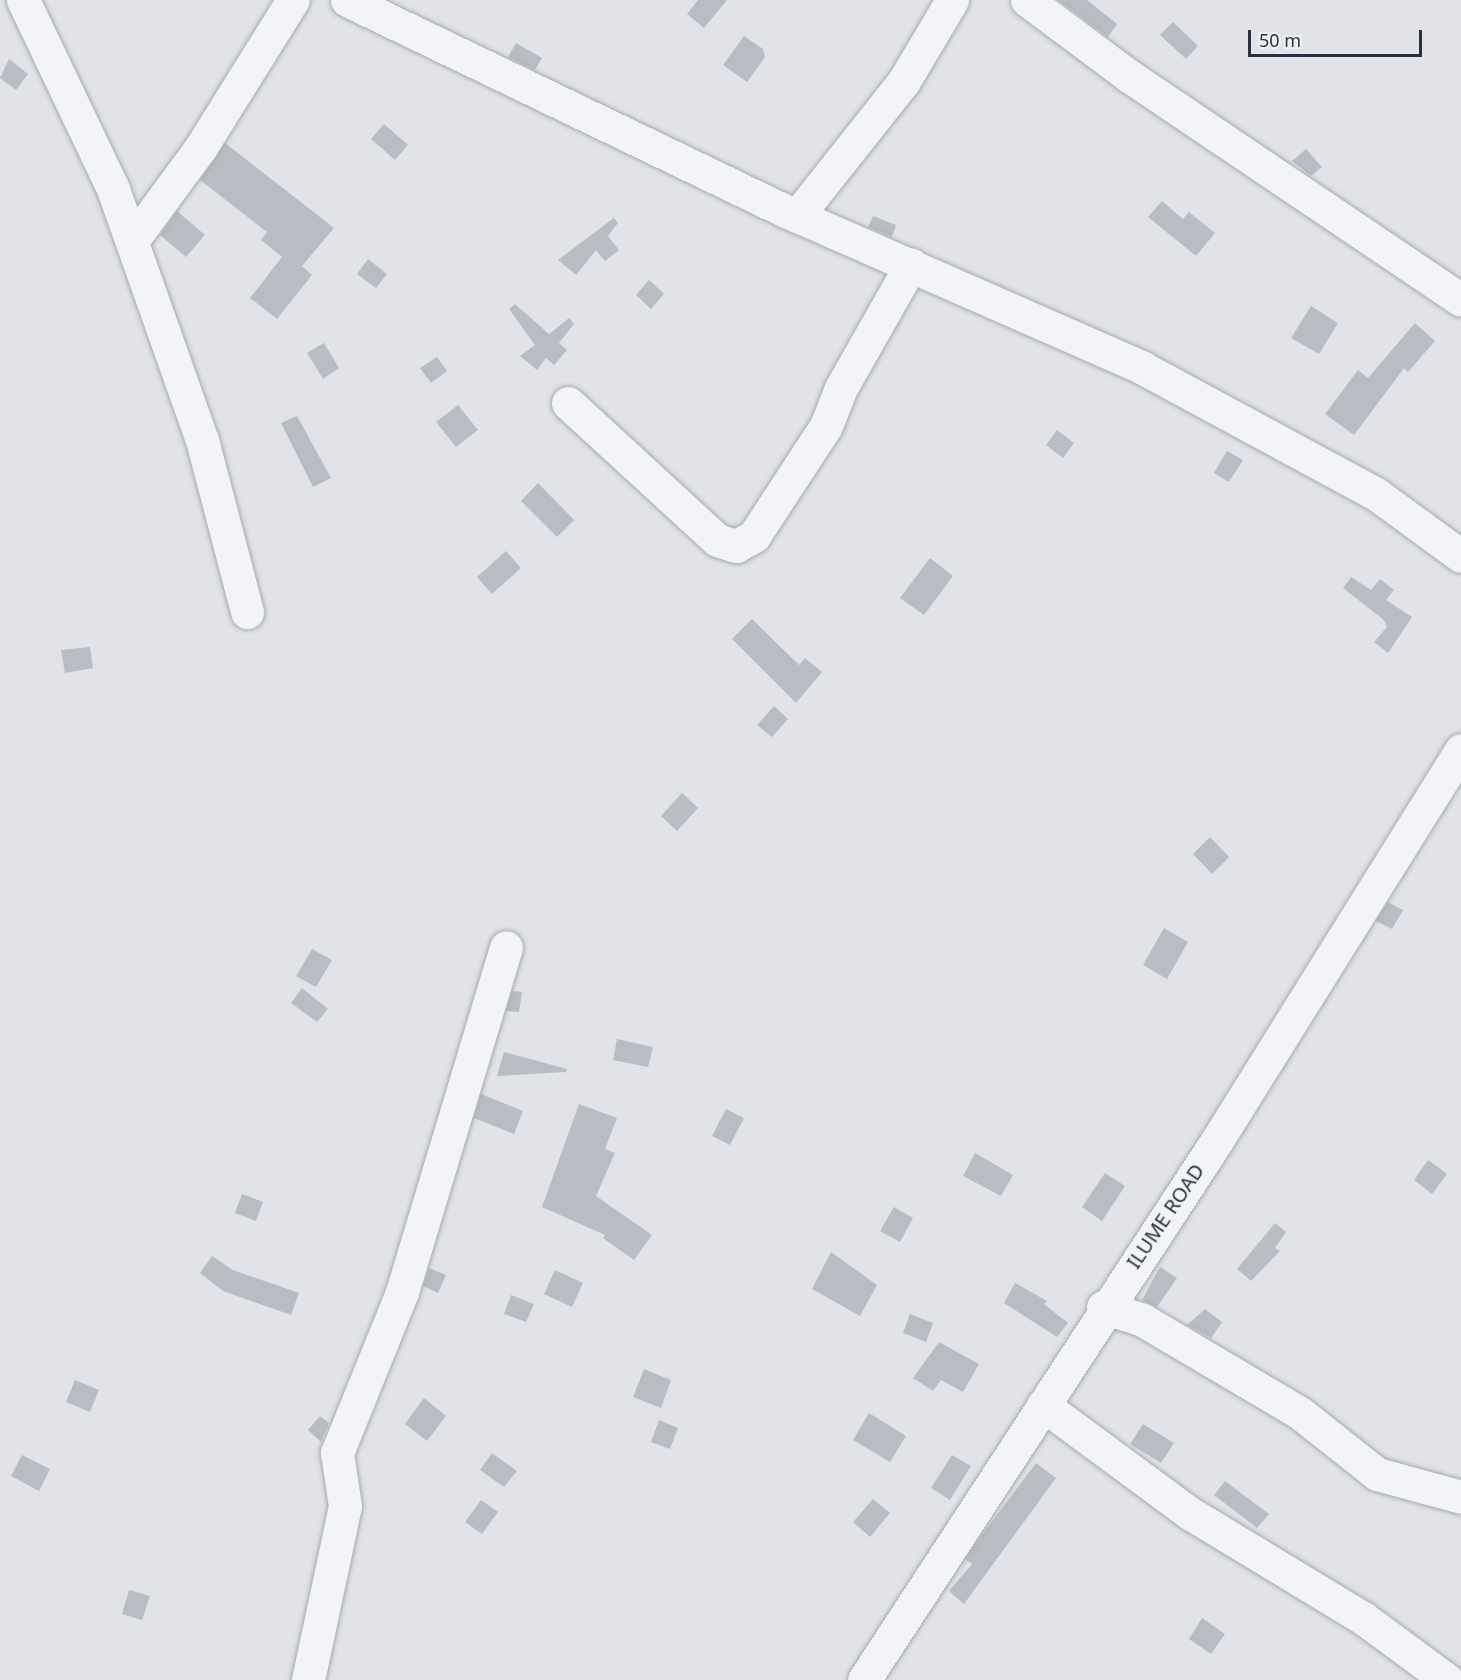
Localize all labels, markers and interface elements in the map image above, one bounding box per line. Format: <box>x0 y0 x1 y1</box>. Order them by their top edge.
scale bar <box>1251 18 1425 56</box>
text: 50 m <box>1259 28 1301 52</box>
street label: ILUME ROAD <box>1121 1159 1209 1273</box>

